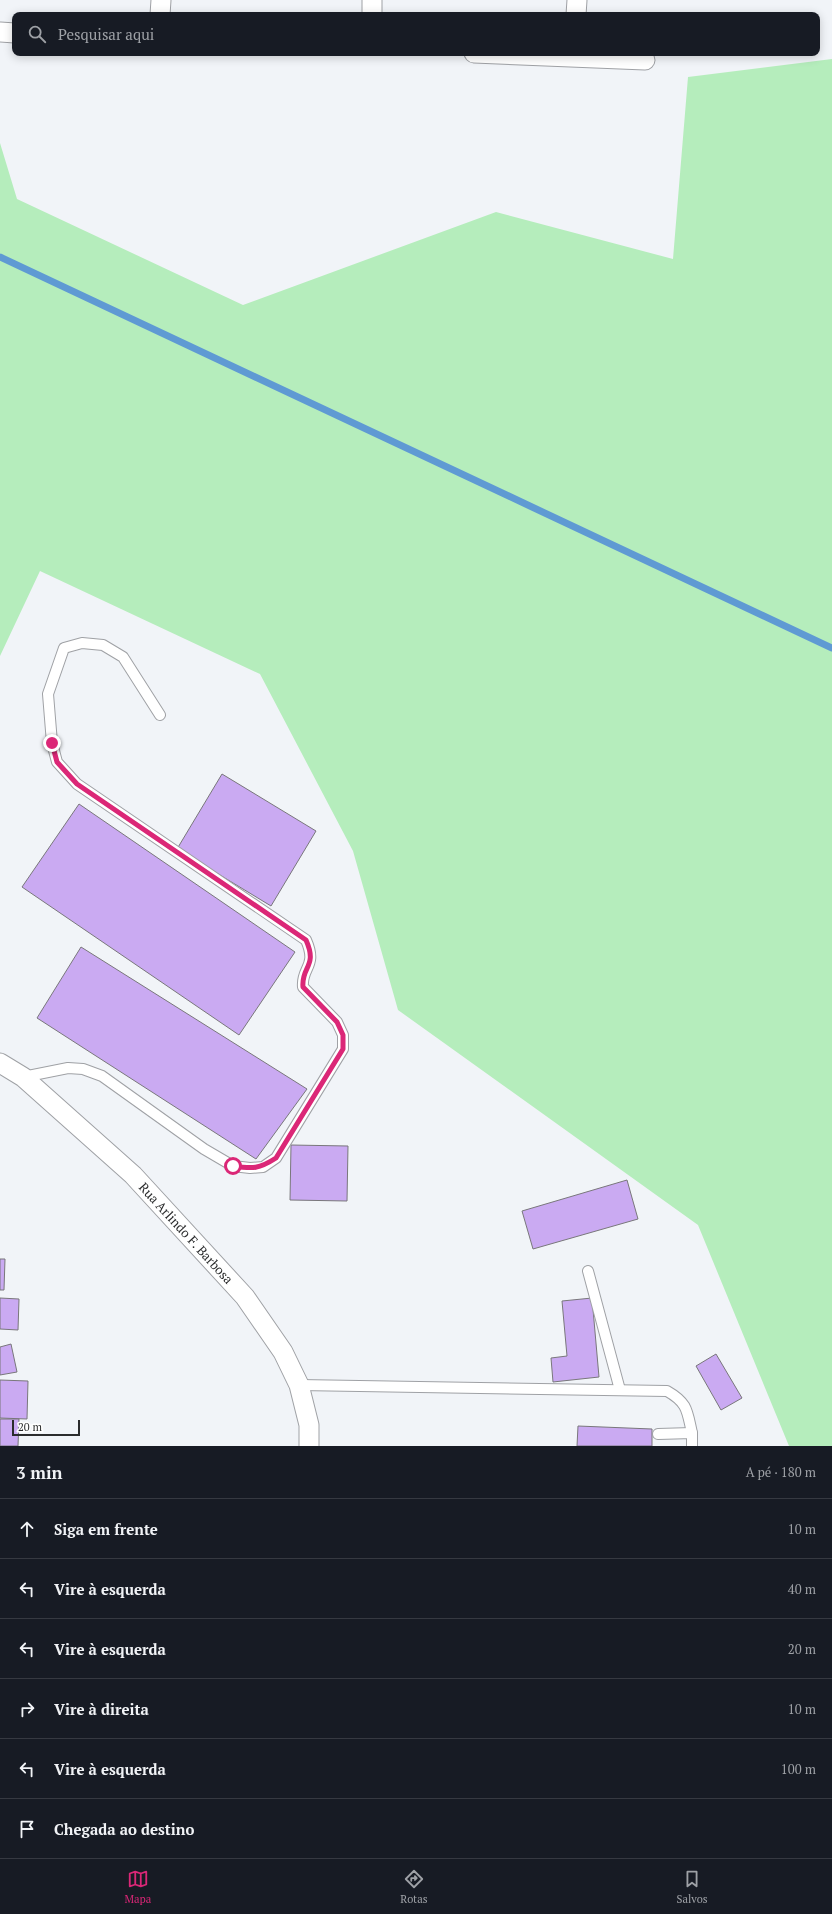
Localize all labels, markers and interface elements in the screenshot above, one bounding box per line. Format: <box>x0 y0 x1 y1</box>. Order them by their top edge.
search box <box>12 12 820 56</box>
icon: search <box>26 23 48 45</box>
text: Pesquisar aqui <box>58 24 154 44</box>
route end <box>43 734 61 752</box>
route start <box>224 1157 242 1175</box>
street label: Rua Arlindo F. Barbosa <box>135 1178 238 1288</box>
scale bar <box>12 1418 80 1437</box>
text: 20 m <box>18 1420 42 1434</box>
text: 3 min <box>16 1461 63 1484</box>
text: A pé · 180 m <box>746 1463 816 1481</box>
icon: ahead <box>16 1518 38 1540</box>
text: Siga em frente <box>54 1519 158 1539</box>
text: 10 m <box>788 1520 816 1538</box>
icon: left <box>16 1578 38 1600</box>
text: Vire à esquerda <box>54 1579 166 1599</box>
text: 40 m <box>788 1580 816 1598</box>
icon: left <box>16 1638 38 1660</box>
text: Vire à esquerda <box>54 1639 166 1659</box>
text: 20 m <box>788 1640 816 1658</box>
icon: right <box>16 1698 38 1720</box>
text: Vire à direita <box>54 1699 149 1719</box>
text: 10 m <box>788 1700 816 1718</box>
icon: left <box>16 1758 38 1780</box>
text: Vire à esquerda <box>54 1759 166 1779</box>
text: 100 m <box>781 1760 816 1778</box>
icon: arrive <box>16 1818 38 1840</box>
text: Chegada ao destino <box>54 1819 194 1839</box>
tab: Mapa <box>124 1868 151 1906</box>
tab: Rotas <box>400 1868 428 1906</box>
tab: Salvos <box>677 1868 708 1906</box>

